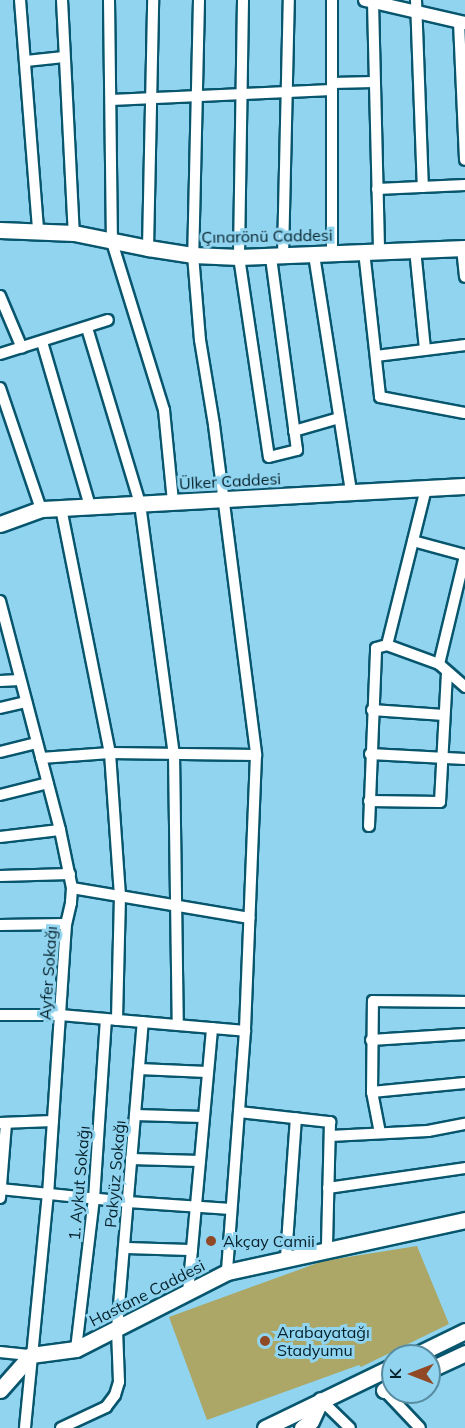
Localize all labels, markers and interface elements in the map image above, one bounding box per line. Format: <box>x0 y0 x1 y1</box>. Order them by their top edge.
street label: Çınarönü Caddesi <box>201 225 333 247</box>
street label: Ülker Caddesi <box>178 469 282 493</box>
street label: Ayfer Sokağı <box>35 925 61 1021</box>
street label: Pakyüz Sokağı <box>101 1119 129 1229</box>
street label: 1. Aykut Sokağı <box>64 1125 94 1241</box>
place label: Akçay Camii <box>223 1231 315 1251</box>
marker: Akçay Camii <box>204 1234 218 1248</box>
street label: Hastane Caddesi <box>86 1256 208 1330</box>
place label: Arabayatağı Stadyumu <box>277 1322 370 1360</box>
marker: Arabayatağı Stadyumu <box>258 1334 272 1348</box>
north arrow <box>381 1344 441 1404</box>
text: K <box>385 1369 405 1379</box>

